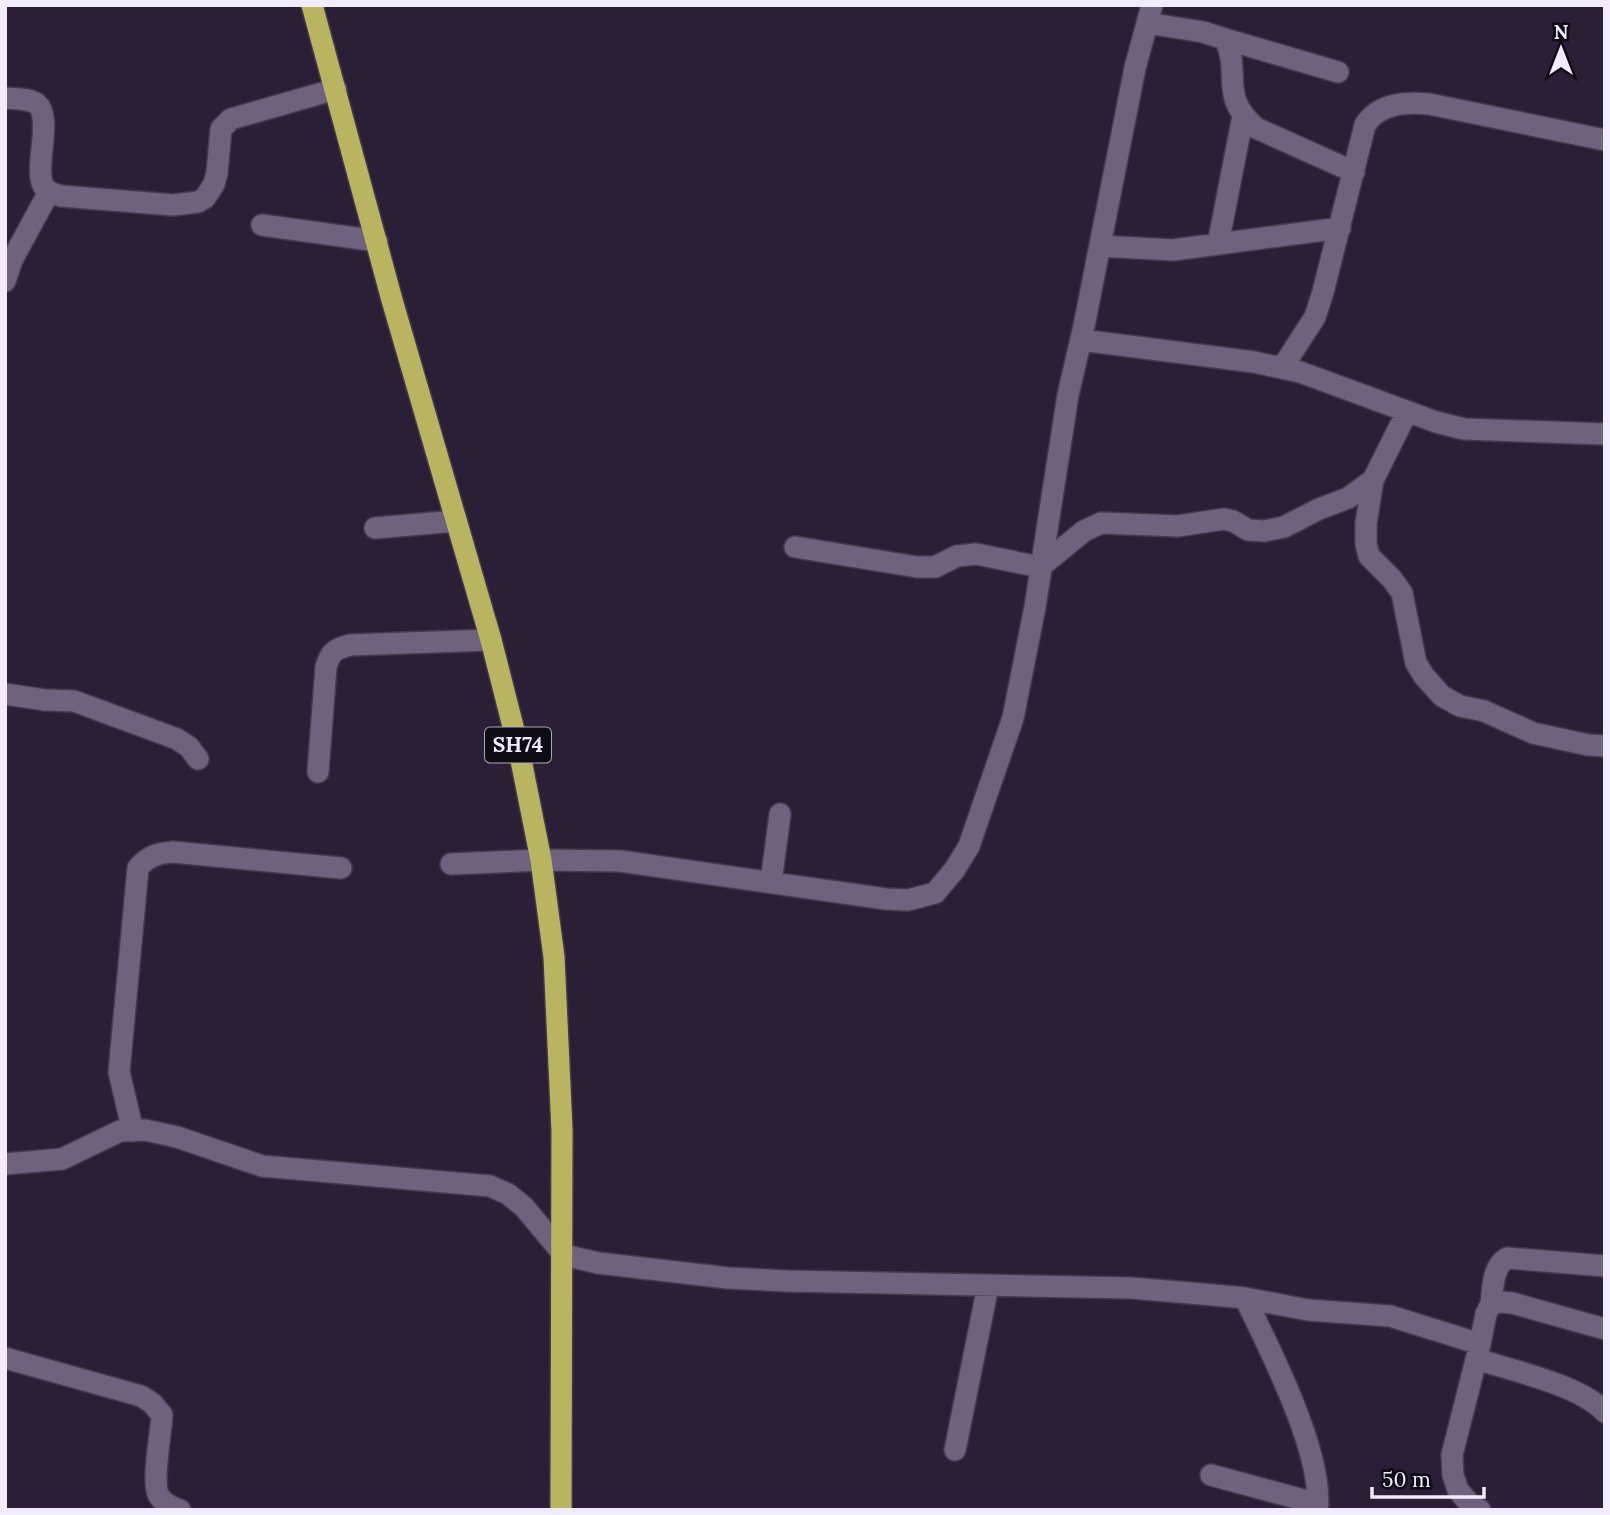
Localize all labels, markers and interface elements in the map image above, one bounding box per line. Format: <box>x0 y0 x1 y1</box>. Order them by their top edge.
north arrow <box>1526 14 1596 84</box>
text: N <box>1554 20 1569 44</box>
road number: SH74 <box>485 728 551 762</box>
scale bar <box>1372 1456 1484 1500</box>
text: 50 m <box>1382 1466 1431 1493</box>

